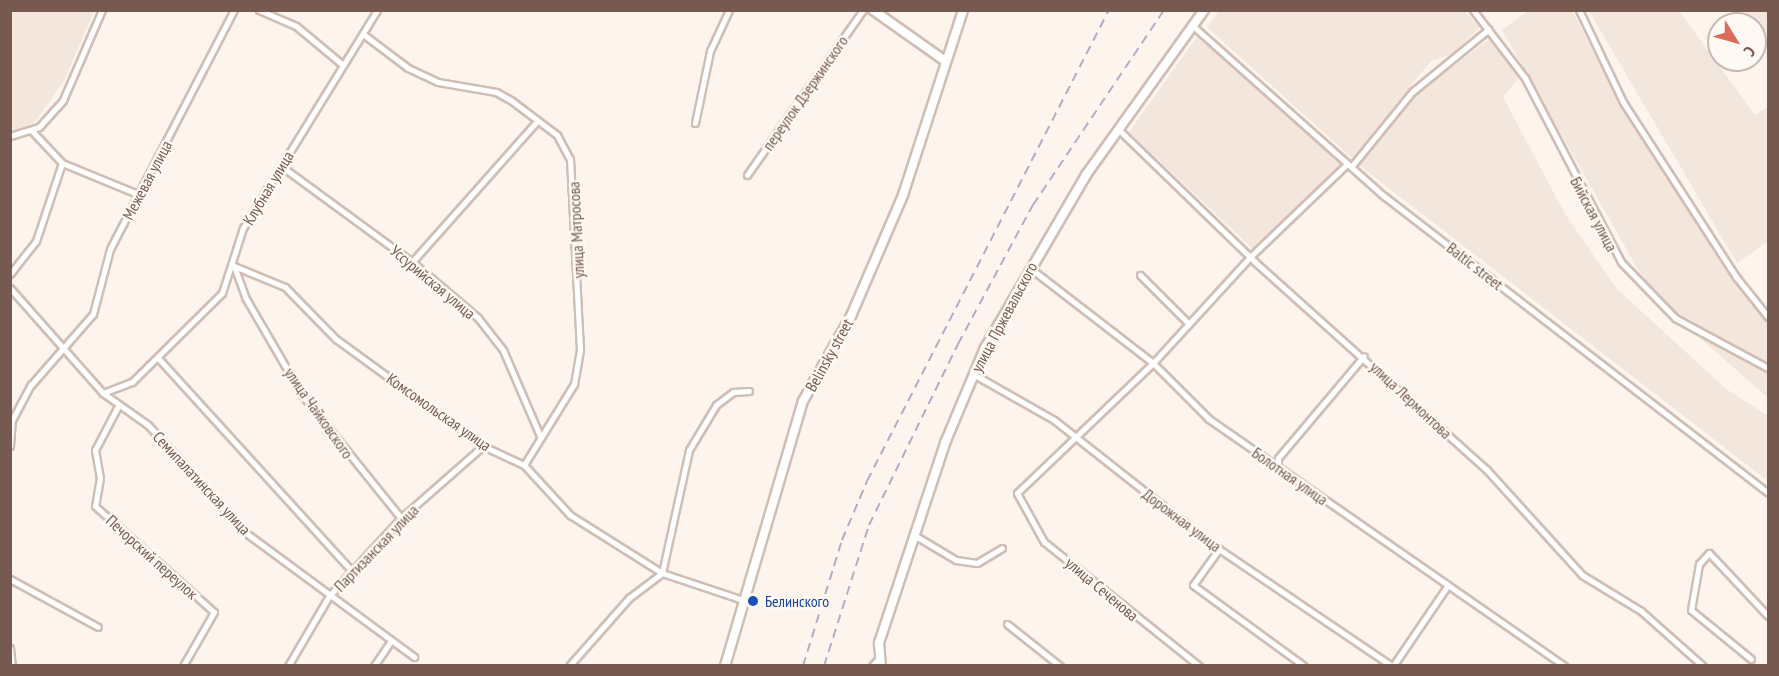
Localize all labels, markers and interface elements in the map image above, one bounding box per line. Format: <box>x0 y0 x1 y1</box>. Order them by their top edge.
north arrow <box>1707 12 1767 72</box>
street label: переулок Дзержинского <box>758 32 852 154</box>
text: С <box>1740 43 1760 61</box>
street label: Межевая улица <box>118 137 176 223</box>
street label: Клубная улица <box>238 148 298 228</box>
street label: Бийская улица <box>1566 173 1622 255</box>
street label: улица Матросова <box>564 181 588 279</box>
street label: Baltic street <box>1443 238 1507 294</box>
street label: Уссурийская улица <box>387 241 479 323</box>
street label: улица Пржевальского <box>967 259 1041 375</box>
street label: Belinsky street <box>801 315 857 395</box>
street label: улица Лермонтова <box>1366 357 1456 443</box>
street label: улица Чайковского <box>280 364 358 462</box>
street label: Комсомольская улица <box>383 369 495 455</box>
street label: Семипалатинская улица <box>149 427 255 539</box>
street label: Болотная улица <box>1248 443 1332 509</box>
street label: Дорожная улица <box>1139 484 1225 556</box>
street label: Партизанская улица <box>330 501 422 595</box>
street label: Печорский переулок <box>102 511 202 603</box>
street label: улица Сеченова <box>1062 553 1142 625</box>
place label: Белинского <box>765 591 829 611</box>
marker: Белинского <box>746 594 760 608</box>

